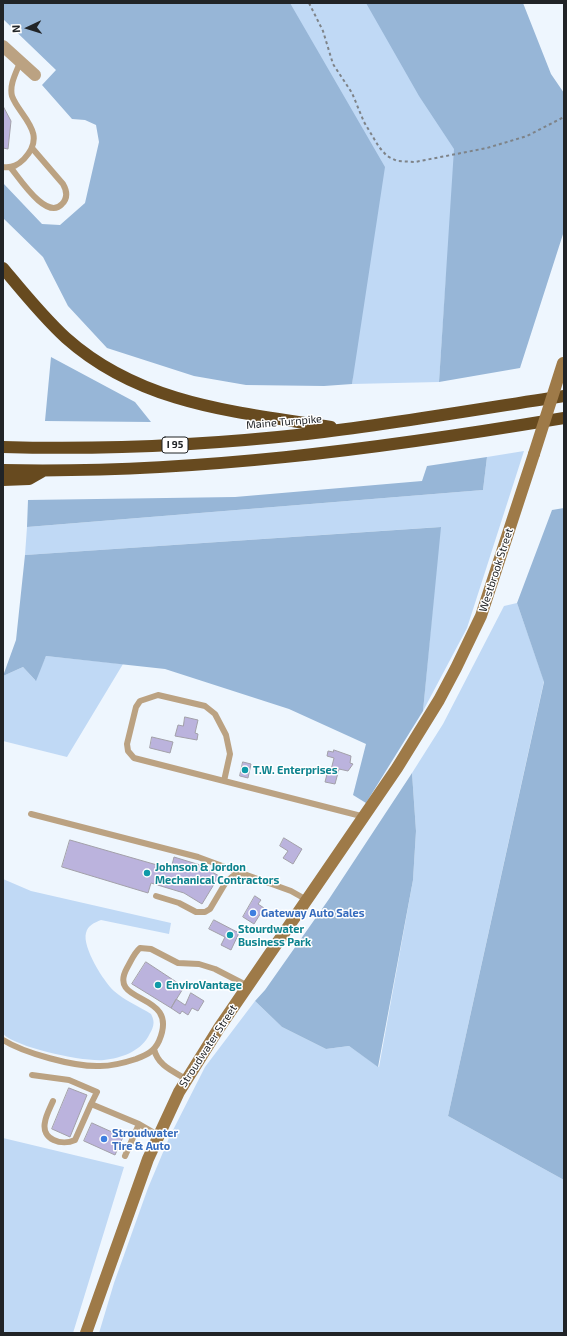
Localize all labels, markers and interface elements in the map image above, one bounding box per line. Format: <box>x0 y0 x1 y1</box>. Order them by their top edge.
north arrow <box>8 8 48 48</box>
text: N <box>9 24 22 33</box>
street label: Maine Turnpike <box>246 412 322 432</box>
road number: I 95 <box>162 437 188 453</box>
street label: Westbrook Street <box>476 526 516 614</box>
place label: T.W. Enterprises <box>253 763 338 777</box>
marker: T.W. Enterprises <box>240 765 250 775</box>
place label: Johnson & Jordon Mechanical Contractors <box>155 860 279 886</box>
marker: Johnson & Jordon Mechanical Contractors <box>142 868 152 878</box>
place label: Gateway Auto Sales <box>261 906 365 920</box>
marker: Gateway Auto Sales <box>248 908 258 918</box>
place label: Stourdwater Business Park <box>238 922 311 948</box>
marker: Stourdwater Business Park <box>225 930 235 940</box>
place label: EnviroVantage <box>166 978 242 992</box>
marker: EnviroVantage <box>153 980 163 990</box>
street label: Stroudwater Street <box>176 1002 240 1090</box>
place label: Stroudwater Tire & Auto <box>112 1126 178 1152</box>
marker: Stroudwater Tire & Auto <box>99 1134 109 1144</box>

